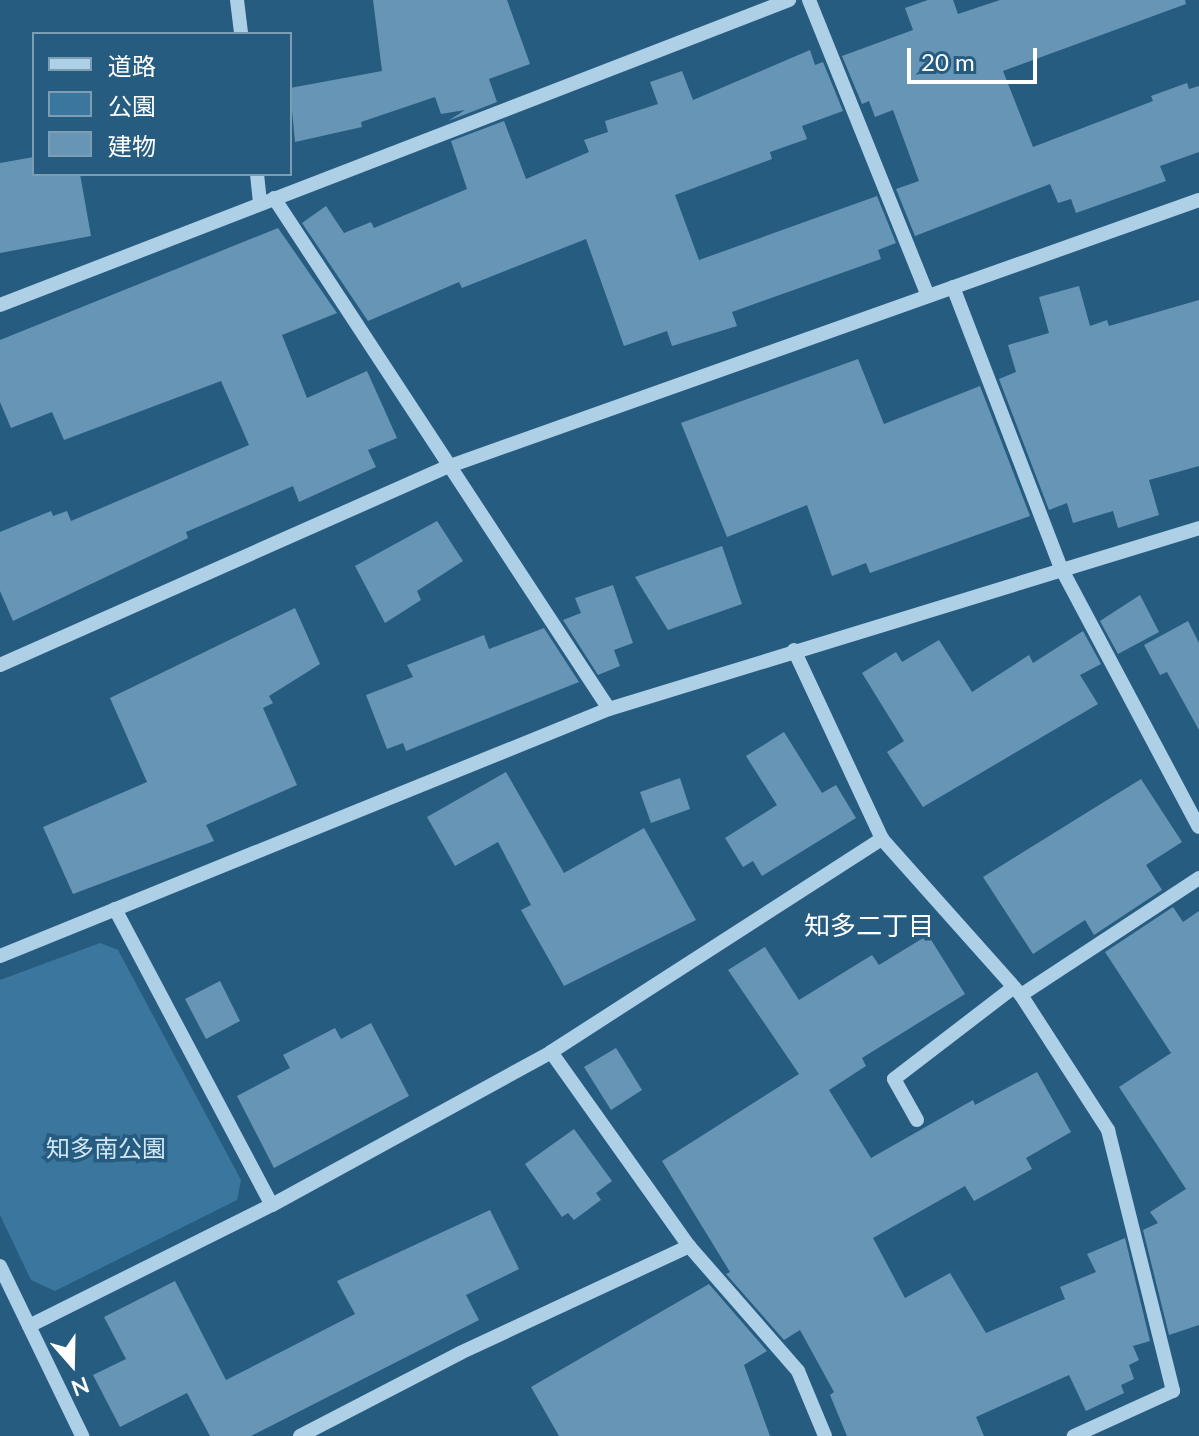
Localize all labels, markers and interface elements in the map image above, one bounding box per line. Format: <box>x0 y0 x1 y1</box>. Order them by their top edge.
legend <box>32 32 292 176</box>
scale bar <box>911 32 1041 82</box>
text: 20 m <box>921 47 975 76</box>
text: 道路 <box>108 51 156 80</box>
text: 公園 <box>108 91 156 120</box>
text: 建物 <box>108 131 156 160</box>
district label: 知多二丁目 <box>804 910 934 942</box>
park label: 知多南公園 <box>46 1134 166 1162</box>
north arrow <box>32 1324 112 1404</box>
text: N <box>68 1371 93 1403</box>

